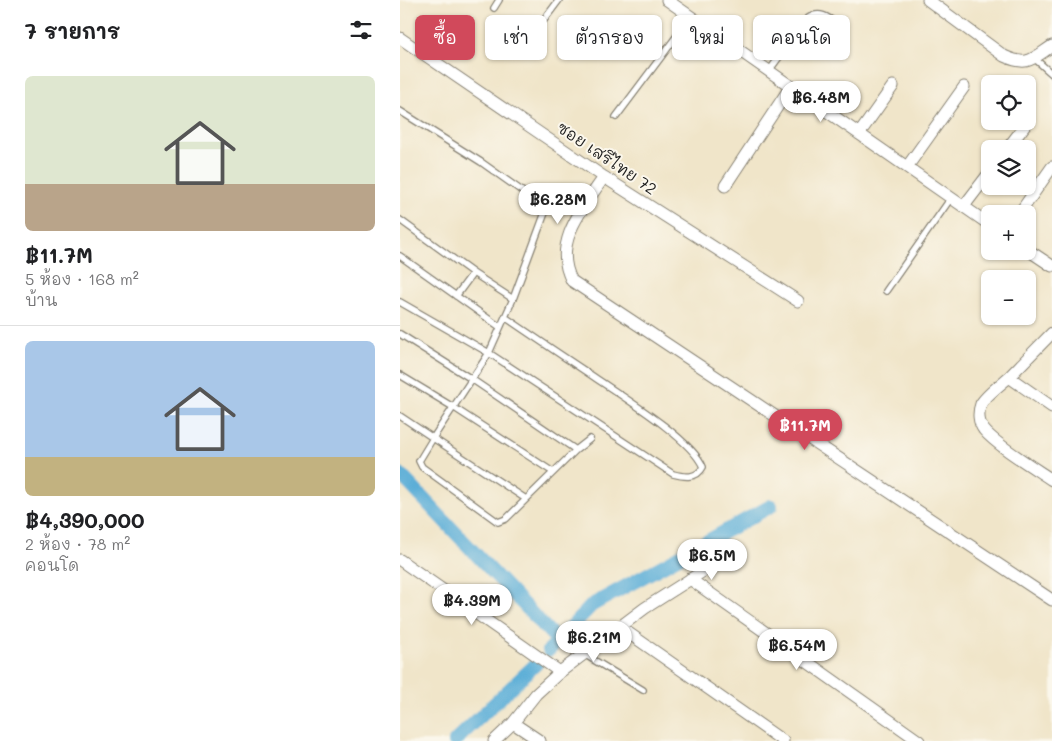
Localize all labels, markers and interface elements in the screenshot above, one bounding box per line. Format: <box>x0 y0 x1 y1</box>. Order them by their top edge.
chip: ซื้อ <box>415 15 475 60</box>
chip: เช่า <box>485 15 547 60</box>
chip: ตัวกรอง <box>557 15 662 60</box>
chip: ใหม่ <box>672 15 743 60</box>
chip: คอนโด <box>753 15 850 60</box>
icon: filters <box>347 16 375 44</box>
text: 7 รายการ <box>25 17 120 44</box>
map controls <box>981 75 1036 325</box>
button: locate <box>981 75 1036 130</box>
pin: ฿6.48M <box>780 80 862 123</box>
text: ฿6.48M <box>792 86 850 107</box>
icon: home <box>155 108 245 198</box>
street label: ซอย เสรีไทย 72 <box>553 116 661 199</box>
button: layers <box>981 140 1036 195</box>
pin: ฿6.28M <box>517 182 599 225</box>
text: ฿6.28M <box>529 188 587 209</box>
button: + <box>981 205 1036 260</box>
text: ฿11.7M <box>25 241 93 268</box>
text: 5 ห้อง · 168 m² <box>25 268 139 289</box>
button: − <box>981 270 1036 325</box>
text: บ้าน <box>25 289 58 310</box>
icon: home <box>155 374 245 464</box>
pin: ฿11.7M <box>764 408 846 451</box>
text: ฿11.7M <box>779 414 831 435</box>
text: ฿4,390,000 <box>25 506 145 533</box>
text: 2 ห้อง · 78 m² <box>25 533 130 554</box>
pin: ฿6.5M <box>677 538 747 581</box>
text: ฿6.5M <box>688 544 736 565</box>
text: คอนโด <box>25 554 79 575</box>
pin: ฿4.39M <box>431 584 513 626</box>
text: ฿4.39M <box>443 589 501 610</box>
pin: ฿6.21M <box>553 620 635 663</box>
text: ฿6.21M <box>567 626 621 647</box>
pin: ฿6.54M <box>756 628 838 671</box>
text: ฿6.54M <box>768 634 826 655</box>

